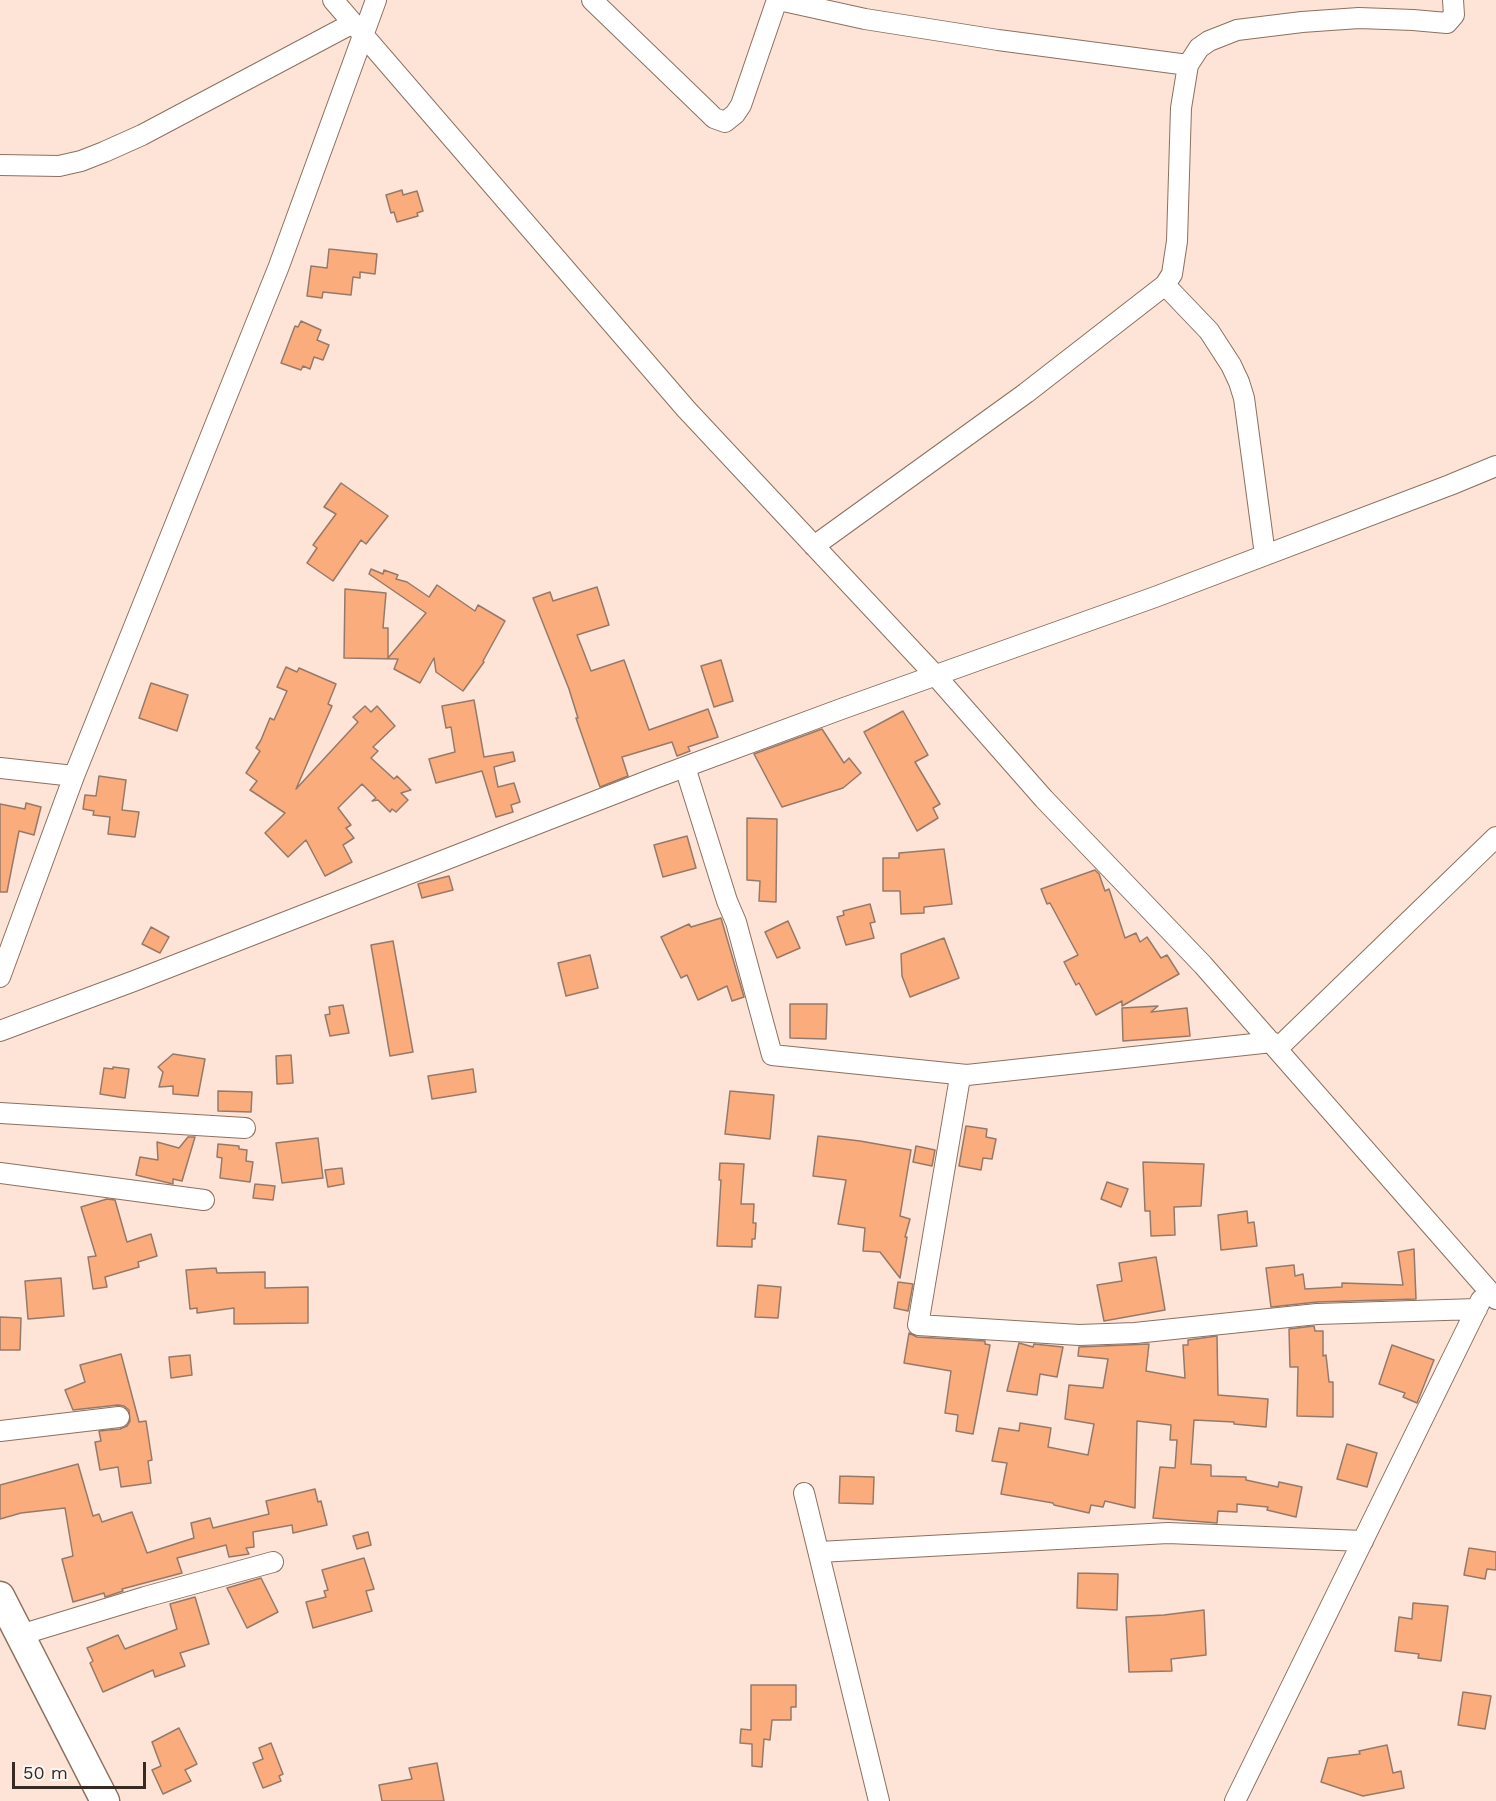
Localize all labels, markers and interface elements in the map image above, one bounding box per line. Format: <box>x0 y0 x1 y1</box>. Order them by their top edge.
scale bar <box>15 1750 148 1788</box>
text: 50 m <box>23 1762 68 1783</box>

